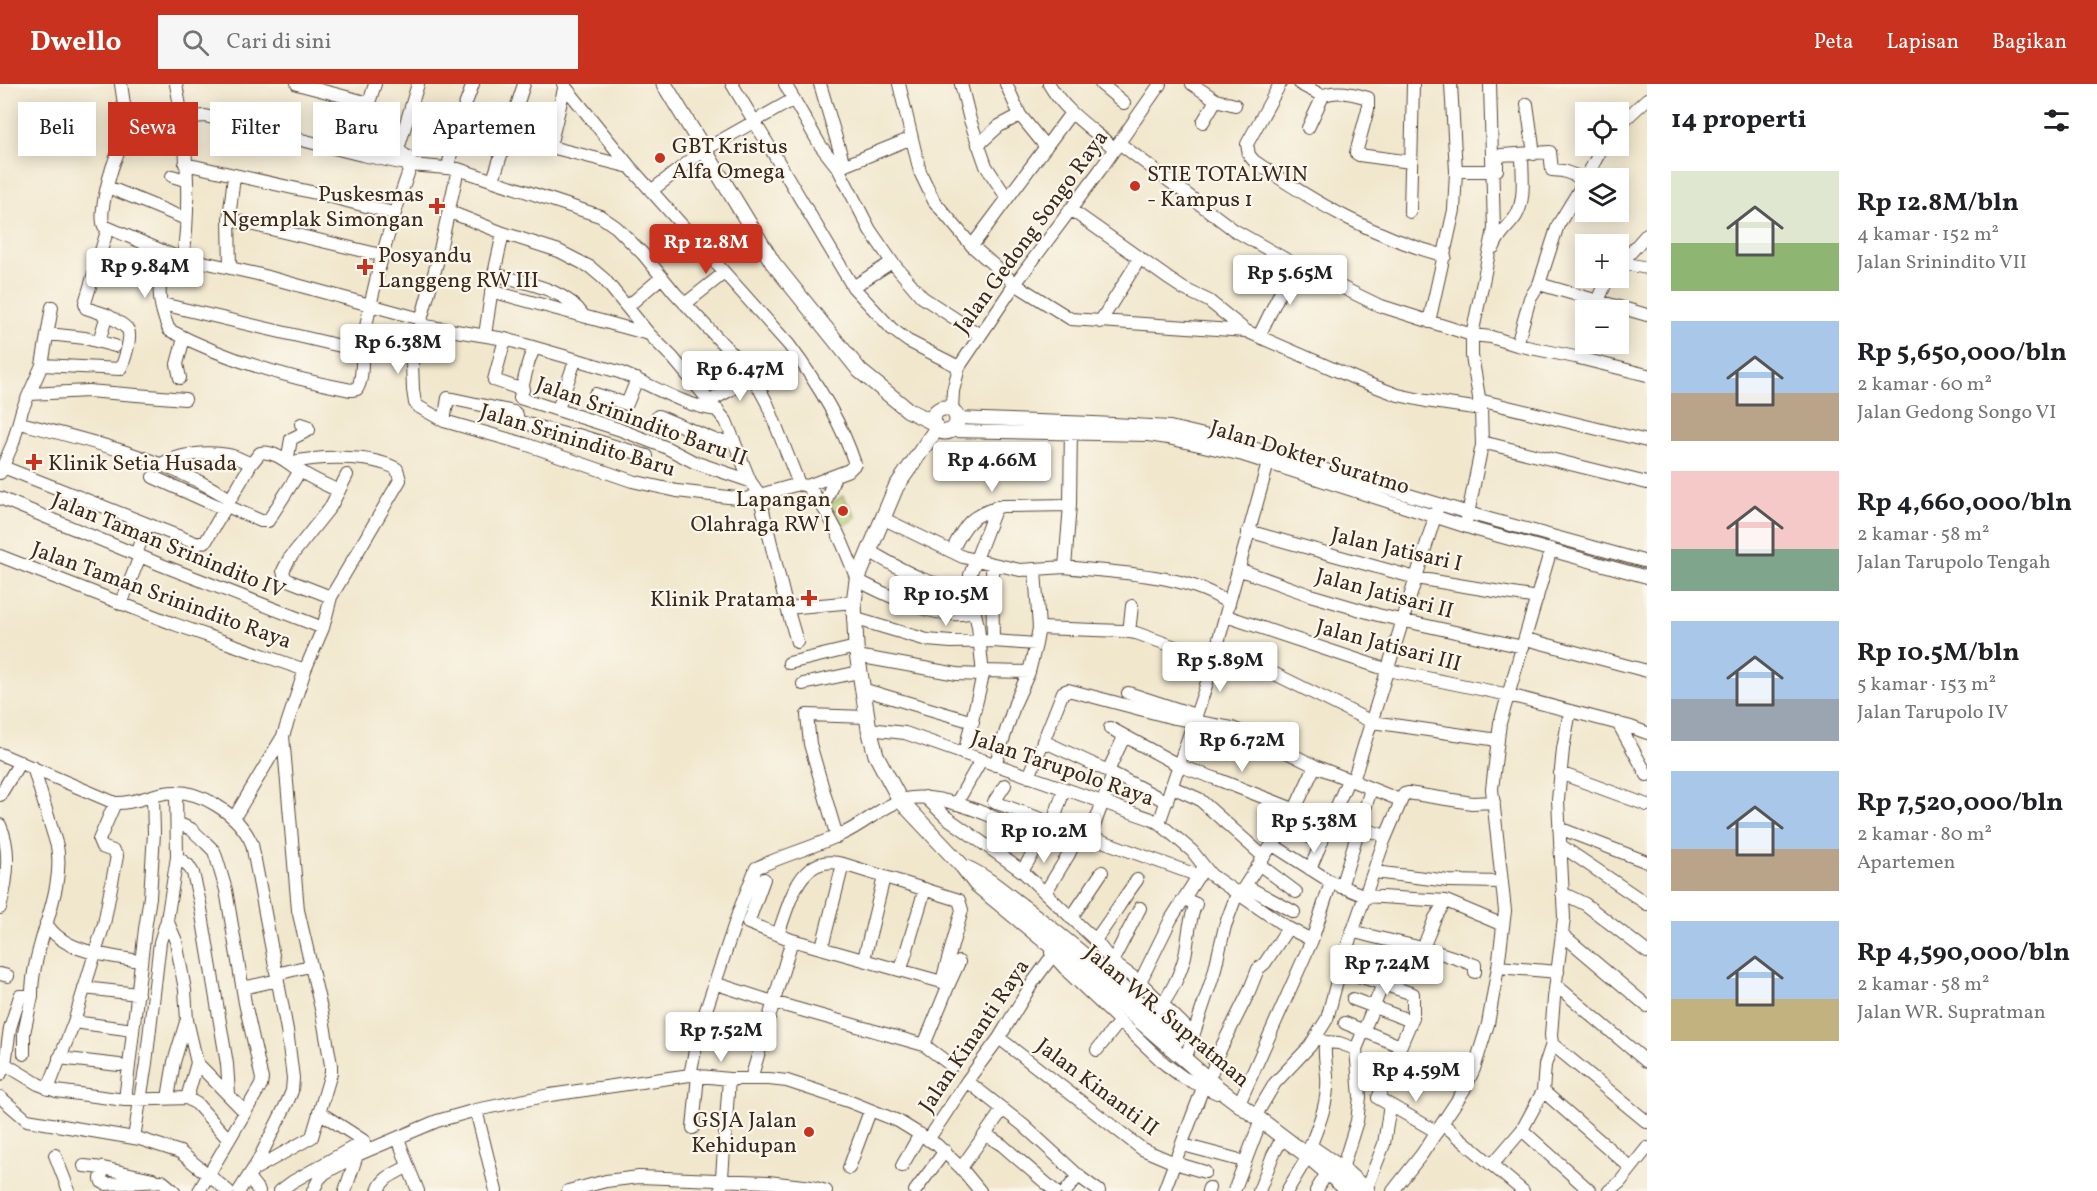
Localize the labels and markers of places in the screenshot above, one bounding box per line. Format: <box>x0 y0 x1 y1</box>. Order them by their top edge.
place label: GBT Kristus Alfa Omega <box>672 132 788 188</box>
marker: GBT Kristus Alfa Omega <box>653 151 667 165</box>
place label: STIE TOTALWIN - Kampus 1 <box>1147 160 1308 216</box>
marker: STIE TOTALWIN - Kampus 1 <box>1128 179 1142 193</box>
place label: Puskesmas Ngemplak Simongan <box>222 180 424 236</box>
marker: Puskesmas Ngemplak Simongan <box>428 197 446 215</box>
pin: Rp 12.8M <box>644 224 768 275</box>
place label: Posyandu Langgeng RW III <box>378 241 539 297</box>
pin: Rp 9.84M <box>83 248 207 299</box>
pin: Rp 5.65M <box>1228 255 1352 306</box>
marker: Posyandu Langgeng RW III <box>356 258 374 276</box>
pin: Rp 6.38M <box>336 324 460 375</box>
pin: Rp 6.47M <box>678 351 802 402</box>
pin: Rp 4.66M <box>930 442 1054 493</box>
place label: Klinik Setia Husada <box>48 449 237 480</box>
marker: Klinik Setia Husada <box>25 453 43 471</box>
place label: Lapangan Olahraga RW I <box>690 485 831 541</box>
marker: Lapangan Olahraga RW I <box>836 504 850 518</box>
pin: Rp 10.5M <box>884 576 1008 627</box>
place label: Klinik Pratama <box>650 585 796 616</box>
marker: Klinik Pratama <box>800 589 818 607</box>
pin: Rp 5.89M <box>1158 642 1282 693</box>
pin: Rp 6.72M <box>1180 722 1304 773</box>
pin: Rp 5.38M <box>1252 803 1376 854</box>
pin: Rp 10.2M <box>982 813 1106 864</box>
pin: Rp 7.24M <box>1325 945 1449 996</box>
pin: Rp 7.52M <box>659 1012 783 1063</box>
pin: Rp 4.59M <box>1354 1052 1478 1103</box>
place label: GSJA Jalan Kehidupan <box>691 1106 797 1162</box>
marker: GSJA Jalan Kehidupan <box>802 1125 816 1139</box>

